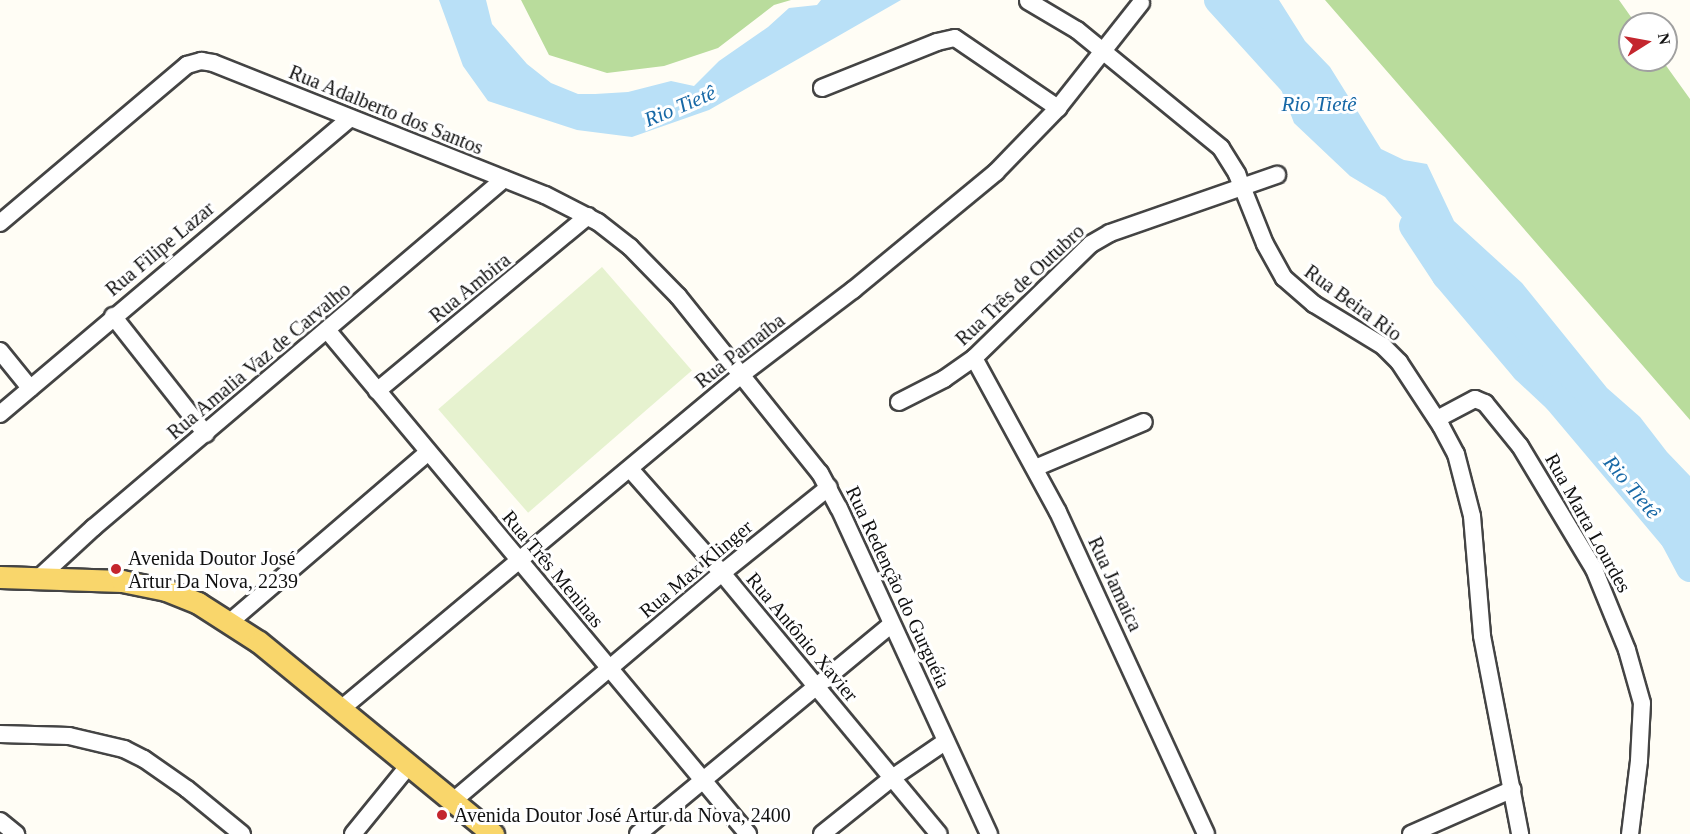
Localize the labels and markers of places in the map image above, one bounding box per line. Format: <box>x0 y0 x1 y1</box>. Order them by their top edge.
place label: Avenida Doutor José Artur Da Nova, 2239 <box>128 546 298 593</box>
marker: Avenida Doutor José Artur Da Nova, 2239 <box>109 562 123 576</box>
place label: Avenida Doutor José Artur da Nova, 2400 <box>454 803 792 827</box>
marker: Avenida Doutor José Artur da Nova, 2400 <box>435 808 449 822</box>

